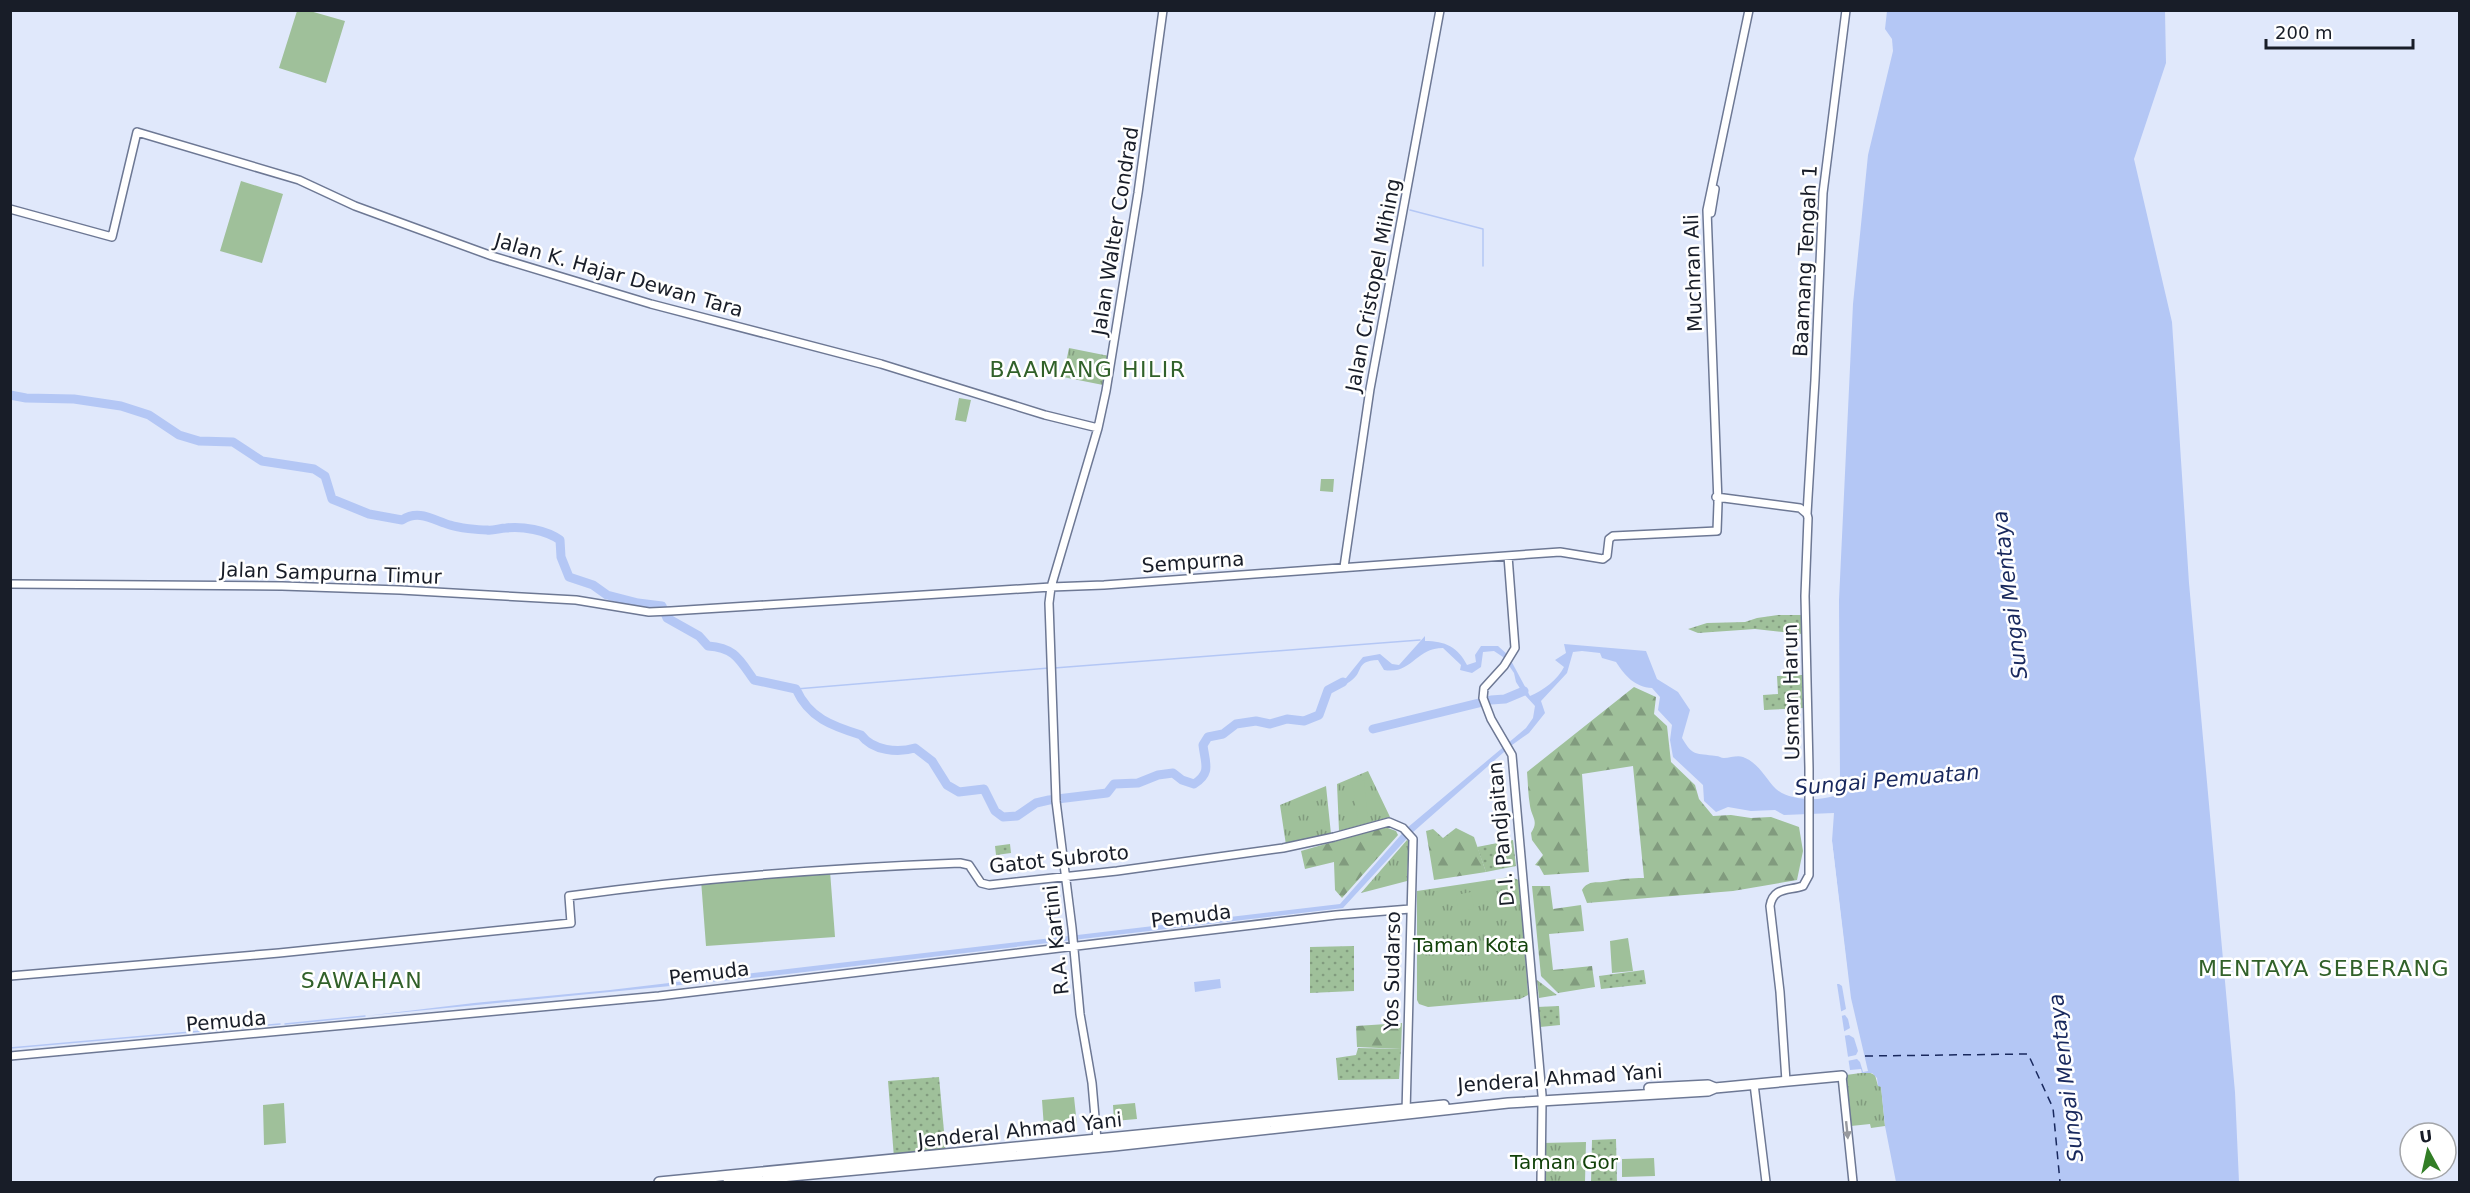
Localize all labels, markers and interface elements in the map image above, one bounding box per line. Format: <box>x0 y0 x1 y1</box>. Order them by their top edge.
scale bar <box>2266 12 2413 50</box>
text: 200 m <box>2275 22 2333 43</box>
street label: Jalan Walter Condrad <box>1086 125 1143 339</box>
street label: Baamang Tengah 1 <box>1788 164 1822 358</box>
street label: Jalan Cristopel Mihing <box>1340 176 1405 396</box>
street label: Muchran Ali <box>1679 214 1707 332</box>
street label: Jalan K. Hajar Dewan Tara <box>490 227 746 322</box>
district label: BAAMANG HILIR <box>990 357 1186 382</box>
water label: Sungai Mentaya <box>1988 509 2032 681</box>
street label: Sempurna <box>1141 546 1245 578</box>
street label: Jalan Sampurna Timur <box>218 557 443 589</box>
street label: Usman Harun <box>1778 623 1804 761</box>
water label: Sungai Pemuatan <box>1794 760 1980 800</box>
street label: D.I. Pandjaitan <box>1483 761 1519 907</box>
street label: Gatot Subroto <box>988 840 1130 878</box>
street label: R.A. Kartini <box>1038 884 1074 996</box>
street label: Pemuda <box>1149 899 1233 933</box>
street label: Yos Sudarso <box>1379 911 1405 1032</box>
park label: Taman Kota <box>1412 933 1529 957</box>
street label: Pemuda <box>667 956 751 990</box>
district label: MENTAYA SEBERANG <box>2198 956 2450 981</box>
district label: SAWAHAN <box>301 968 423 993</box>
water label: Sungai Mentaya <box>2044 992 2088 1164</box>
street label: Pemuda <box>185 1006 267 1036</box>
street label: Jenderal Ahmad Yani <box>1455 1059 1663 1097</box>
street label: Jenderal Ahmad Yani <box>915 1107 1123 1153</box>
one-way arrow <box>1842 1120 1852 1139</box>
north arrow <box>2398 1121 2458 1181</box>
text: U <box>2418 1126 2434 1147</box>
park label: Taman Gor <box>1509 1150 1619 1174</box>

